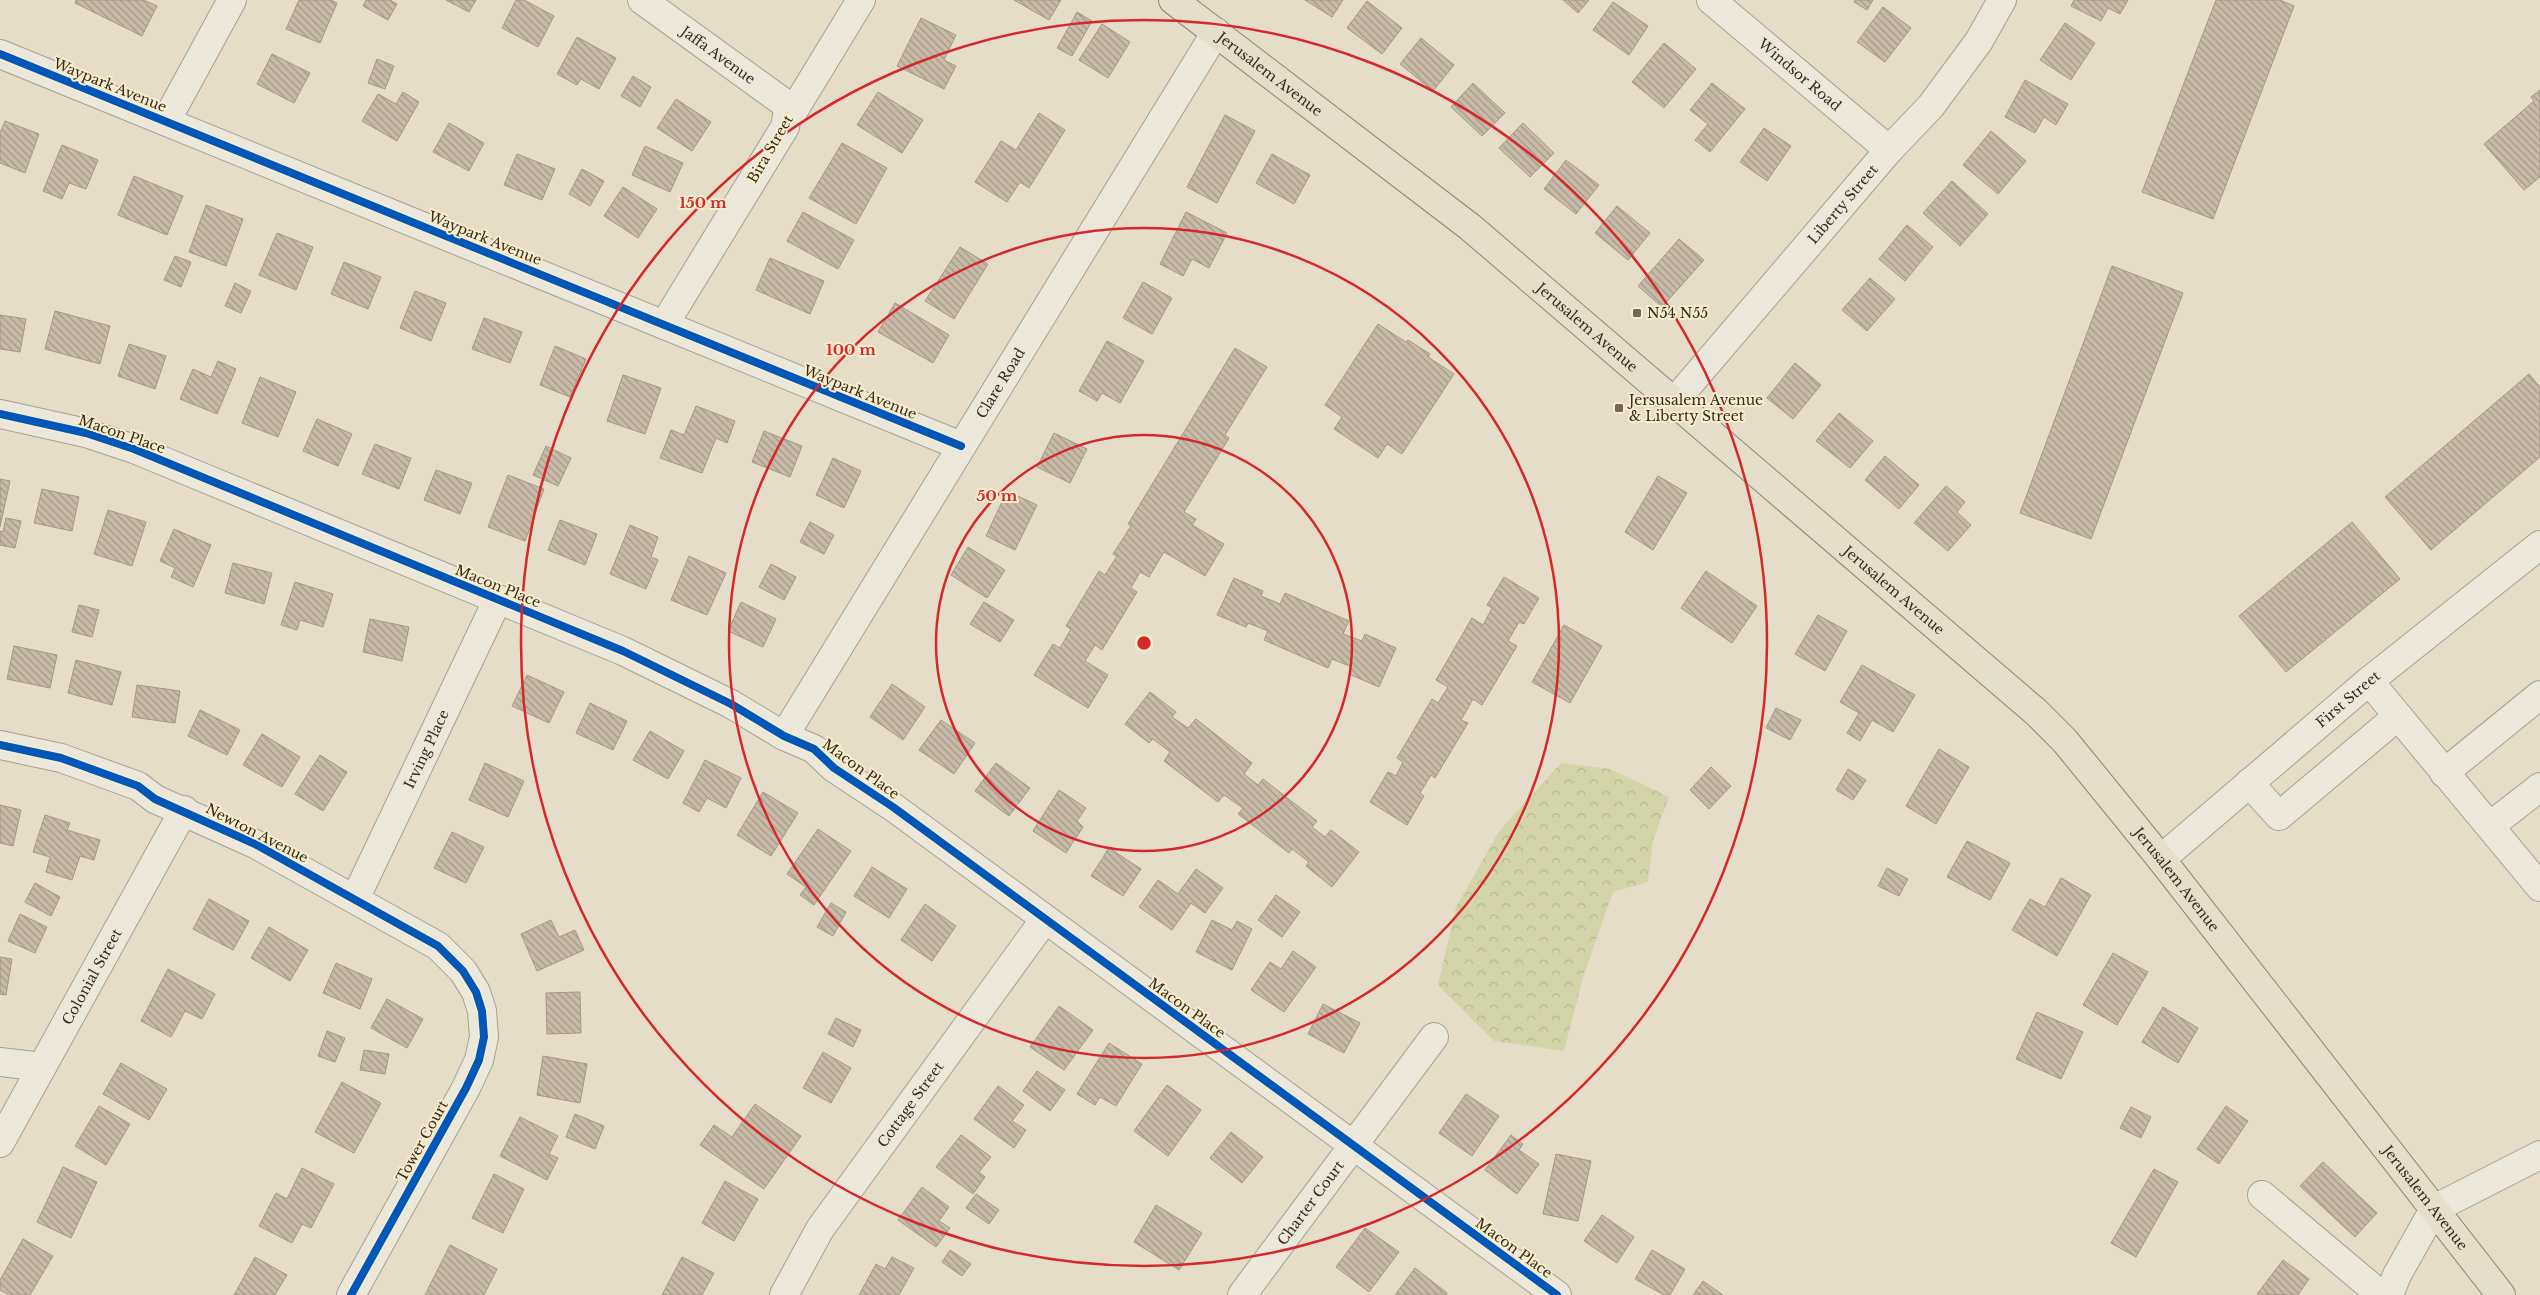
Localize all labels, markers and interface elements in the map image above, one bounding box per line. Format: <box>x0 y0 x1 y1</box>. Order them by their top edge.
street label: Jaffa Avenue <box>676 21 759 88</box>
street label: Jerusalem Avenue <box>1212 27 1326 120</box>
street label: Windsor Road <box>1754 34 1845 115</box>
street label: Waypark Avenue <box>50 54 169 116</box>
street label: Bira Street <box>743 111 797 186</box>
street label: Liberty Street <box>1804 160 1882 248</box>
text: 150 m <box>679 193 727 212</box>
street label: Waypark Avenue <box>425 207 544 269</box>
street label: Jerusalem Avenue <box>1531 278 1641 376</box>
place label: N54 N55 <box>1647 304 1708 322</box>
marker: N54 N55 <box>1631 307 1643 319</box>
text: 100 m <box>826 340 876 359</box>
street label: Clare Road <box>972 344 1029 422</box>
street label: Waypark Avenue <box>800 361 919 423</box>
place label: Jersusalem Avenue & Liberty Street <box>1627 391 1763 425</box>
marker: Jersusalem Avenue & Liberty Street <box>1613 402 1625 414</box>
street label: Macon Place <box>76 411 168 457</box>
text: 50 m <box>977 486 1018 505</box>
street label: Jerusalem Avenue <box>1838 540 1948 639</box>
street label: Macon Place <box>453 561 543 611</box>
centre of rings <box>1135 634 1153 652</box>
street label: First Street <box>2312 666 2384 731</box>
street label: Irving Place <box>400 707 453 792</box>
street label: Macon Place <box>819 735 903 803</box>
street label: Newton Avenue <box>203 799 311 867</box>
street label: Jerusalem Avenue <box>2129 822 2223 935</box>
street label: Colonial Street <box>58 925 126 1028</box>
street label: Macon Place <box>1145 974 1229 1042</box>
street label: Cottage Street <box>873 1058 948 1151</box>
street label: Tower Court <box>392 1097 452 1185</box>
street label: Jerusalem Avenue <box>2378 1140 2472 1254</box>
street label: Charter Court <box>1273 1156 1348 1249</box>
street label: Macon Place <box>1472 1214 1556 1282</box>

